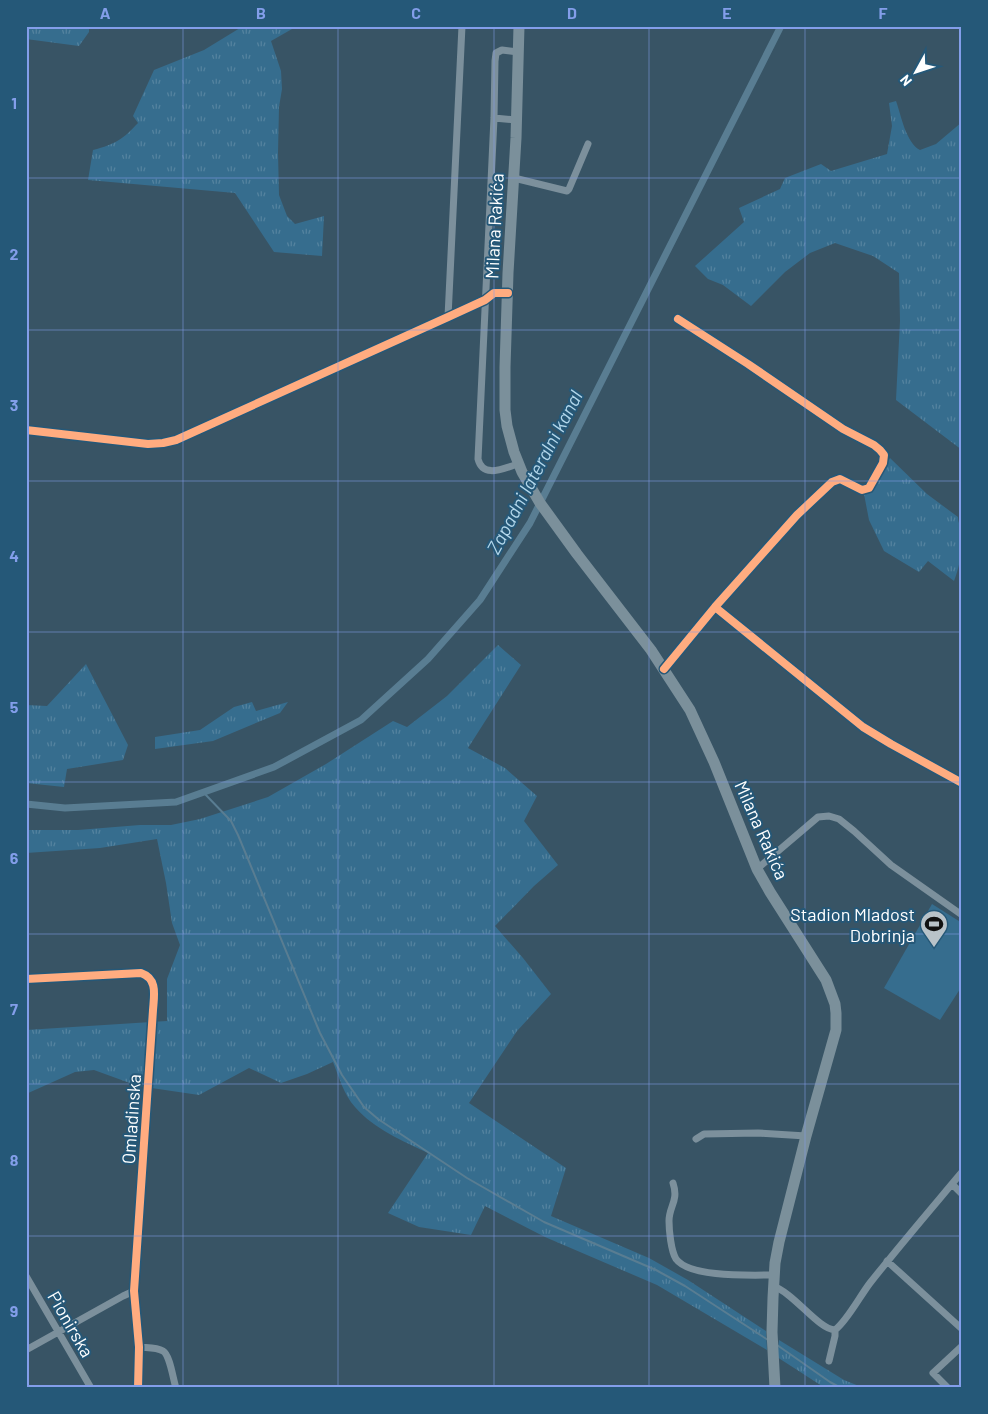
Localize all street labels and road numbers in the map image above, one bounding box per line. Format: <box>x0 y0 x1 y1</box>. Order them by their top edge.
street label: Milana Rakića <box>480 173 508 279</box>
street label: Milana Rakića <box>730 777 794 883</box>
street label: Omladinska <box>117 1073 145 1165</box>
street label: Pionirska <box>43 1287 99 1361</box>

